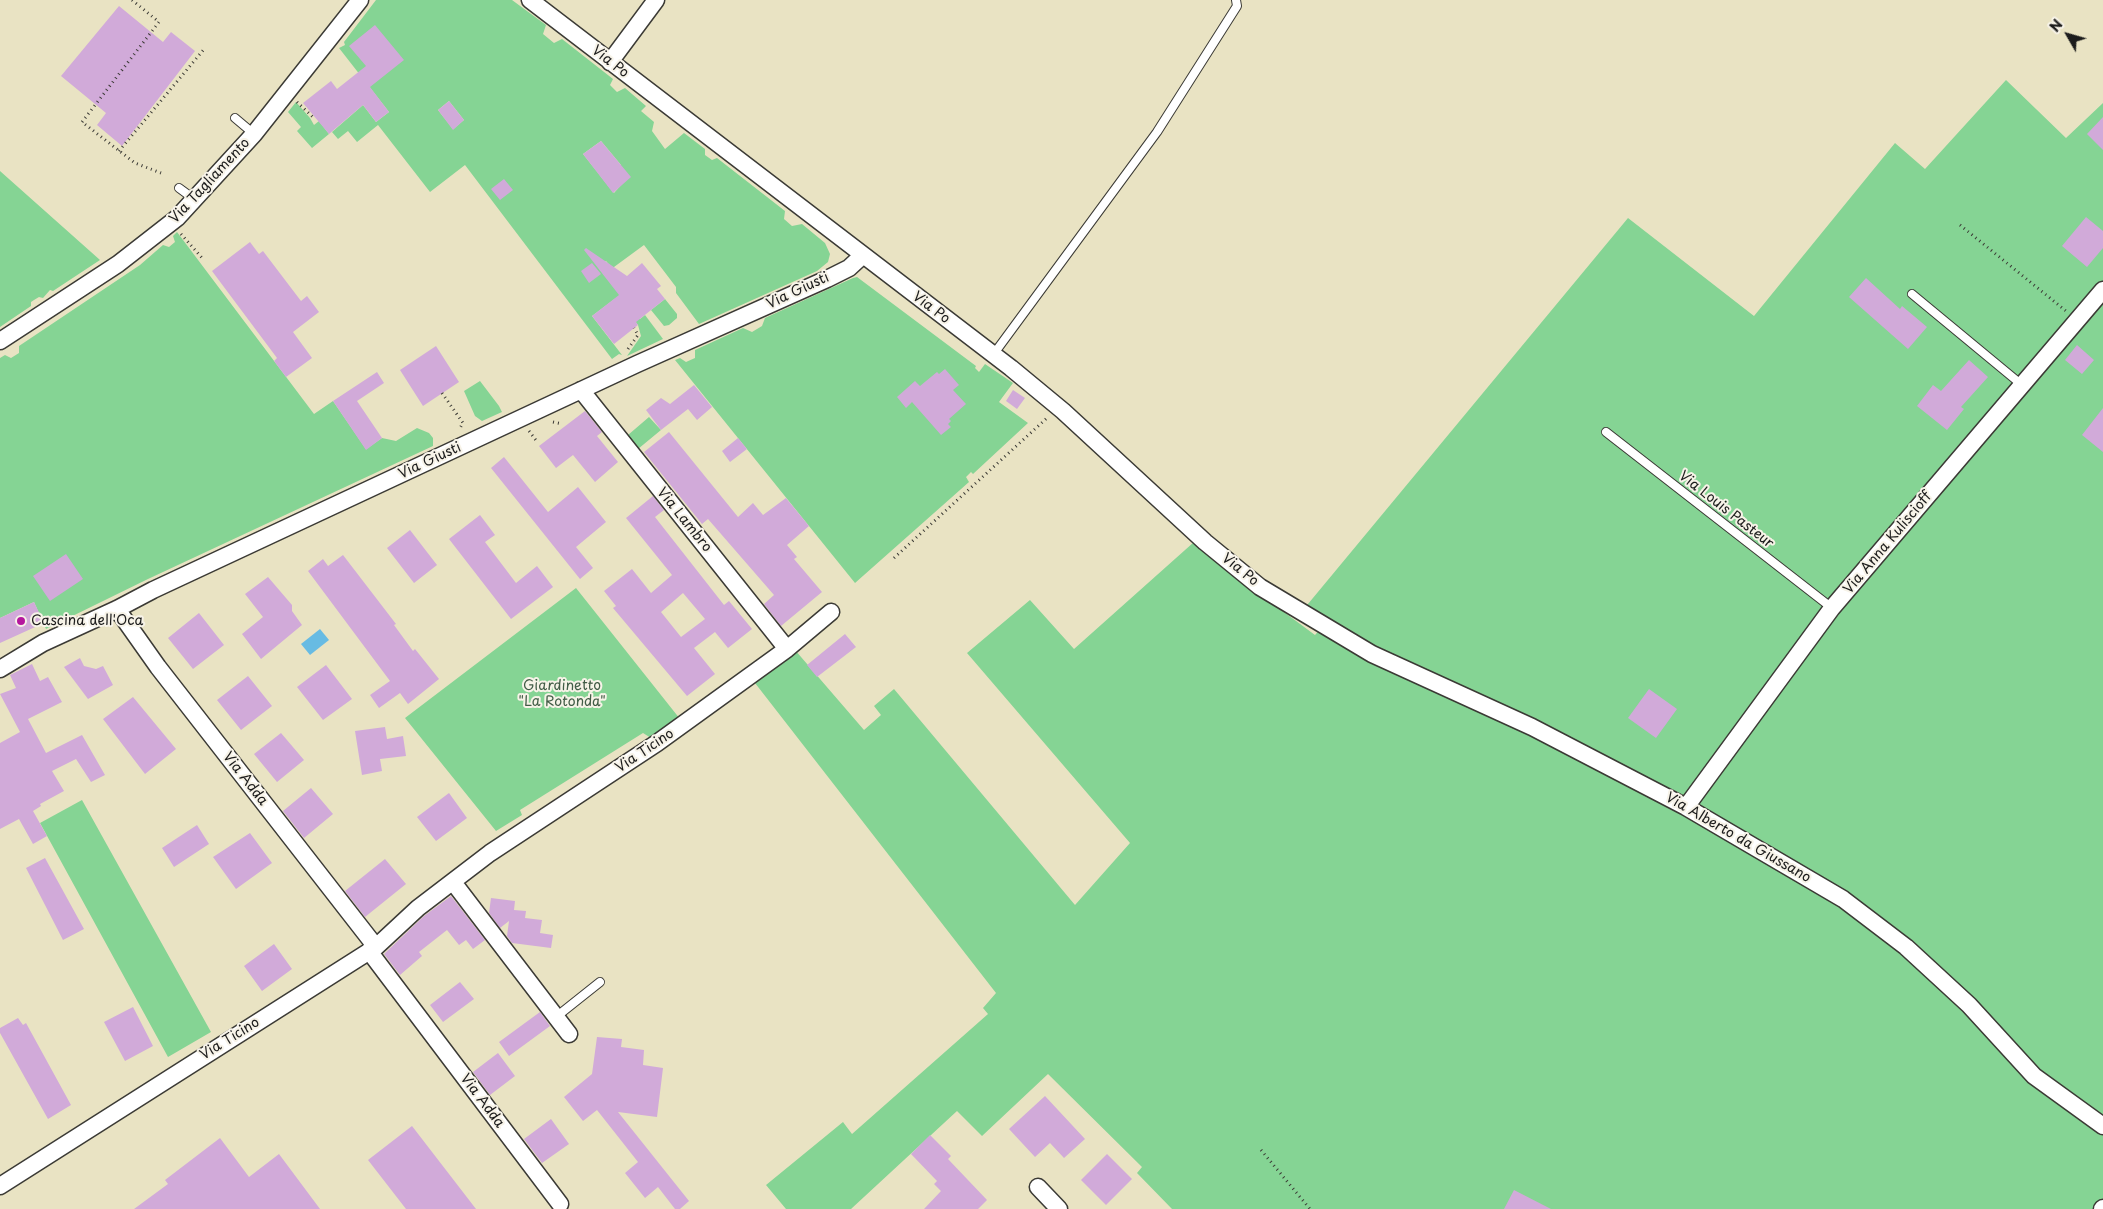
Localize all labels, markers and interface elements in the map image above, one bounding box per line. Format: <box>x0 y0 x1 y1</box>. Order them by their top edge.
north arrow <box>2043 10 2093 60</box>
text: N <box>2044 15 2067 36</box>
street label: Via Po <box>588 42 632 82</box>
street label: Via Tagliamento <box>166 135 254 227</box>
street label: Via Giusti <box>764 269 832 313</box>
street label: Via Po <box>909 289 953 327</box>
street label: Via Giusti <box>396 439 464 483</box>
street label: Via Louis Pasteur <box>1675 468 1777 552</box>
street label: Via Lambro <box>653 484 715 556</box>
street label: Via Anna Kuliscioff <box>1840 488 1936 598</box>
street label: Via Po <box>1218 550 1262 590</box>
place label: Cascina dell'Oca <box>31 613 143 629</box>
marker: Cascina dell'Oca <box>15 615 27 627</box>
park label: Giardinetto "La Rotonda" <box>518 678 606 710</box>
street label: Via Ticino <box>613 725 677 777</box>
street label: Via Adda <box>219 749 271 809</box>
street label: Via Alberto da Giussano <box>1662 789 1814 887</box>
street label: Via Ticino <box>197 1014 263 1064</box>
street label: Via Adda <box>456 1071 508 1131</box>

